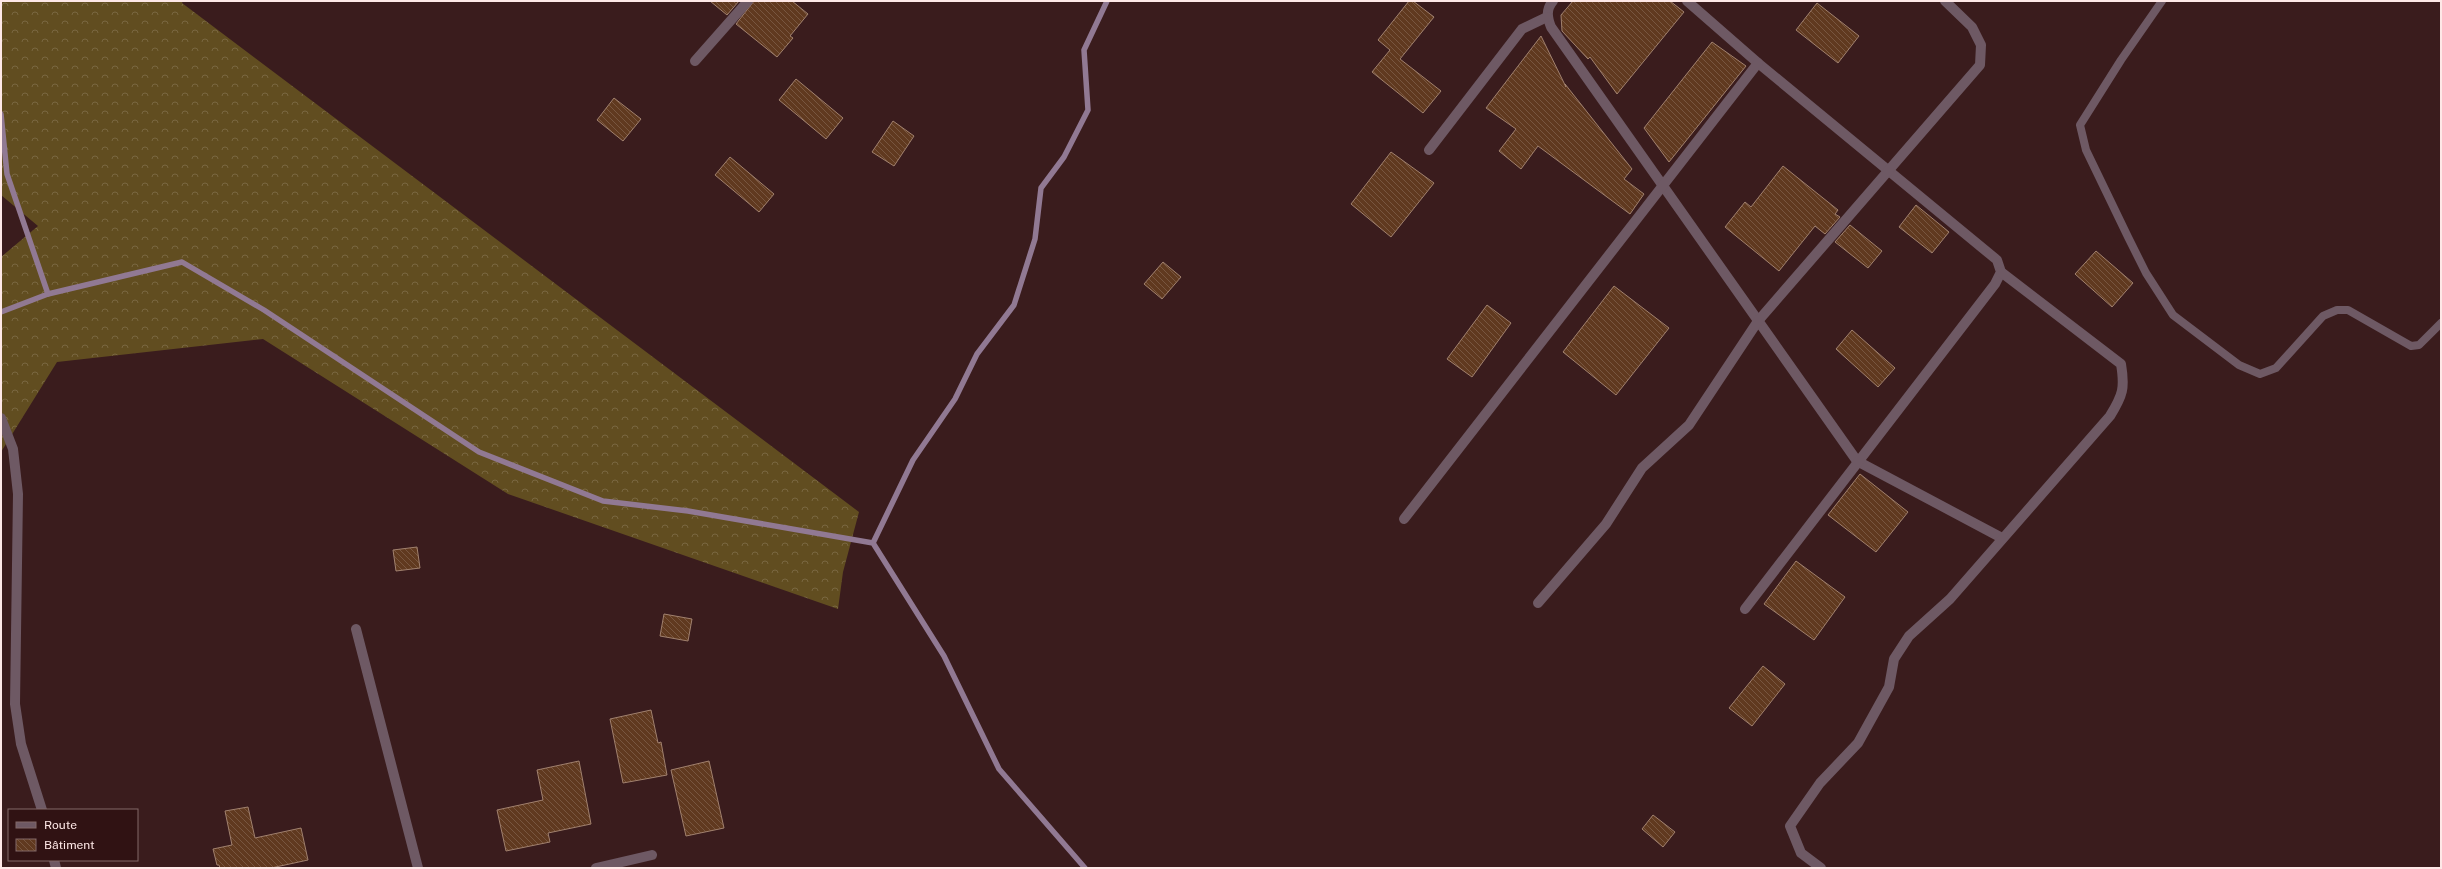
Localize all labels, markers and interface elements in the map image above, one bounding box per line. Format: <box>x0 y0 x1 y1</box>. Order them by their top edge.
legend <box>8 809 138 861</box>
text: Route <box>44 818 77 832</box>
text: Bâtiment <box>44 838 95 852</box>

